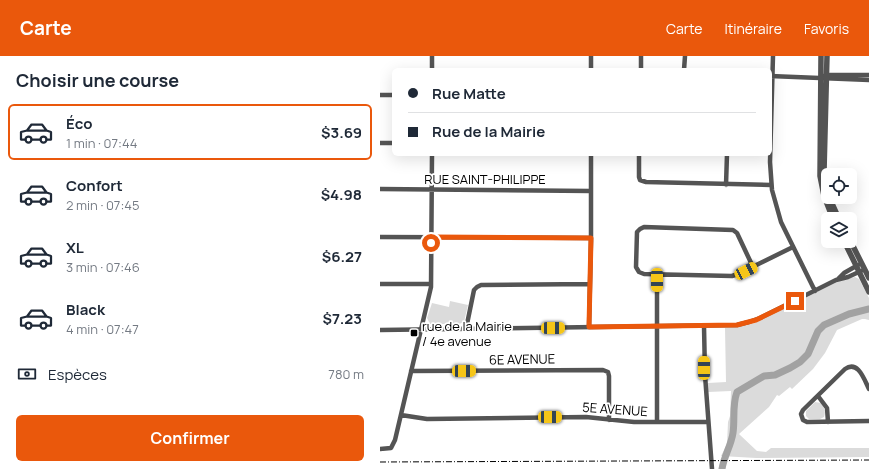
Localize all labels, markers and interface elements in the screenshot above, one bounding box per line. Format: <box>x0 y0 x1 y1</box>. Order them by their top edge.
text: Carte <box>20 15 72 41</box>
text: Carte <box>666 19 702 38</box>
text: Itinéraire <box>724 19 782 38</box>
text: Favoris <box>804 19 849 38</box>
text: Choisir une course <box>16 68 179 92</box>
text: Rue Matte <box>432 83 506 104</box>
text: Éco <box>66 113 92 134</box>
icon: car <box>18 114 54 150</box>
text: Rue de la Mairie <box>432 121 545 142</box>
text: $3.69 <box>321 122 362 143</box>
text: 1 min · 07:44 <box>66 134 137 152</box>
map controls <box>821 168 857 248</box>
button: locate <box>821 168 857 204</box>
street label: RUE SAINT-PHILIPPE <box>424 170 546 188</box>
text: Confort <box>66 175 123 196</box>
icon: car <box>18 176 54 212</box>
text: $4.98 <box>321 184 362 205</box>
text: 2 min · 07:45 <box>66 196 139 214</box>
button: layers <box>821 212 857 248</box>
route start <box>422 234 440 252</box>
text: XL <box>66 237 84 258</box>
icon: car <box>18 238 54 274</box>
text: $6.27 <box>322 246 362 267</box>
text: 3 min · 07:46 <box>66 258 140 276</box>
car <box>733 260 759 282</box>
car <box>651 268 663 292</box>
route end <box>786 292 804 310</box>
text: Black <box>66 299 105 320</box>
icon: car <box>18 300 54 336</box>
text: $7.23 <box>323 308 362 329</box>
place label: rue de la Mairie / 4e avenue <box>422 317 512 350</box>
text: 4 min · 07:47 <box>66 320 139 338</box>
car <box>541 322 565 334</box>
marker: rue de la Mairie / 4e avenue <box>409 328 419 338</box>
street label: 6E AVENUE <box>489 349 555 369</box>
car <box>698 356 710 380</box>
icon: cash <box>16 363 38 385</box>
text: Espèces <box>48 364 107 385</box>
text: 780 m <box>328 365 364 383</box>
car <box>452 365 476 377</box>
street label: 5E AVENUE <box>582 398 648 420</box>
car <box>538 411 562 423</box>
button: Confirmer <box>16 415 364 461</box>

